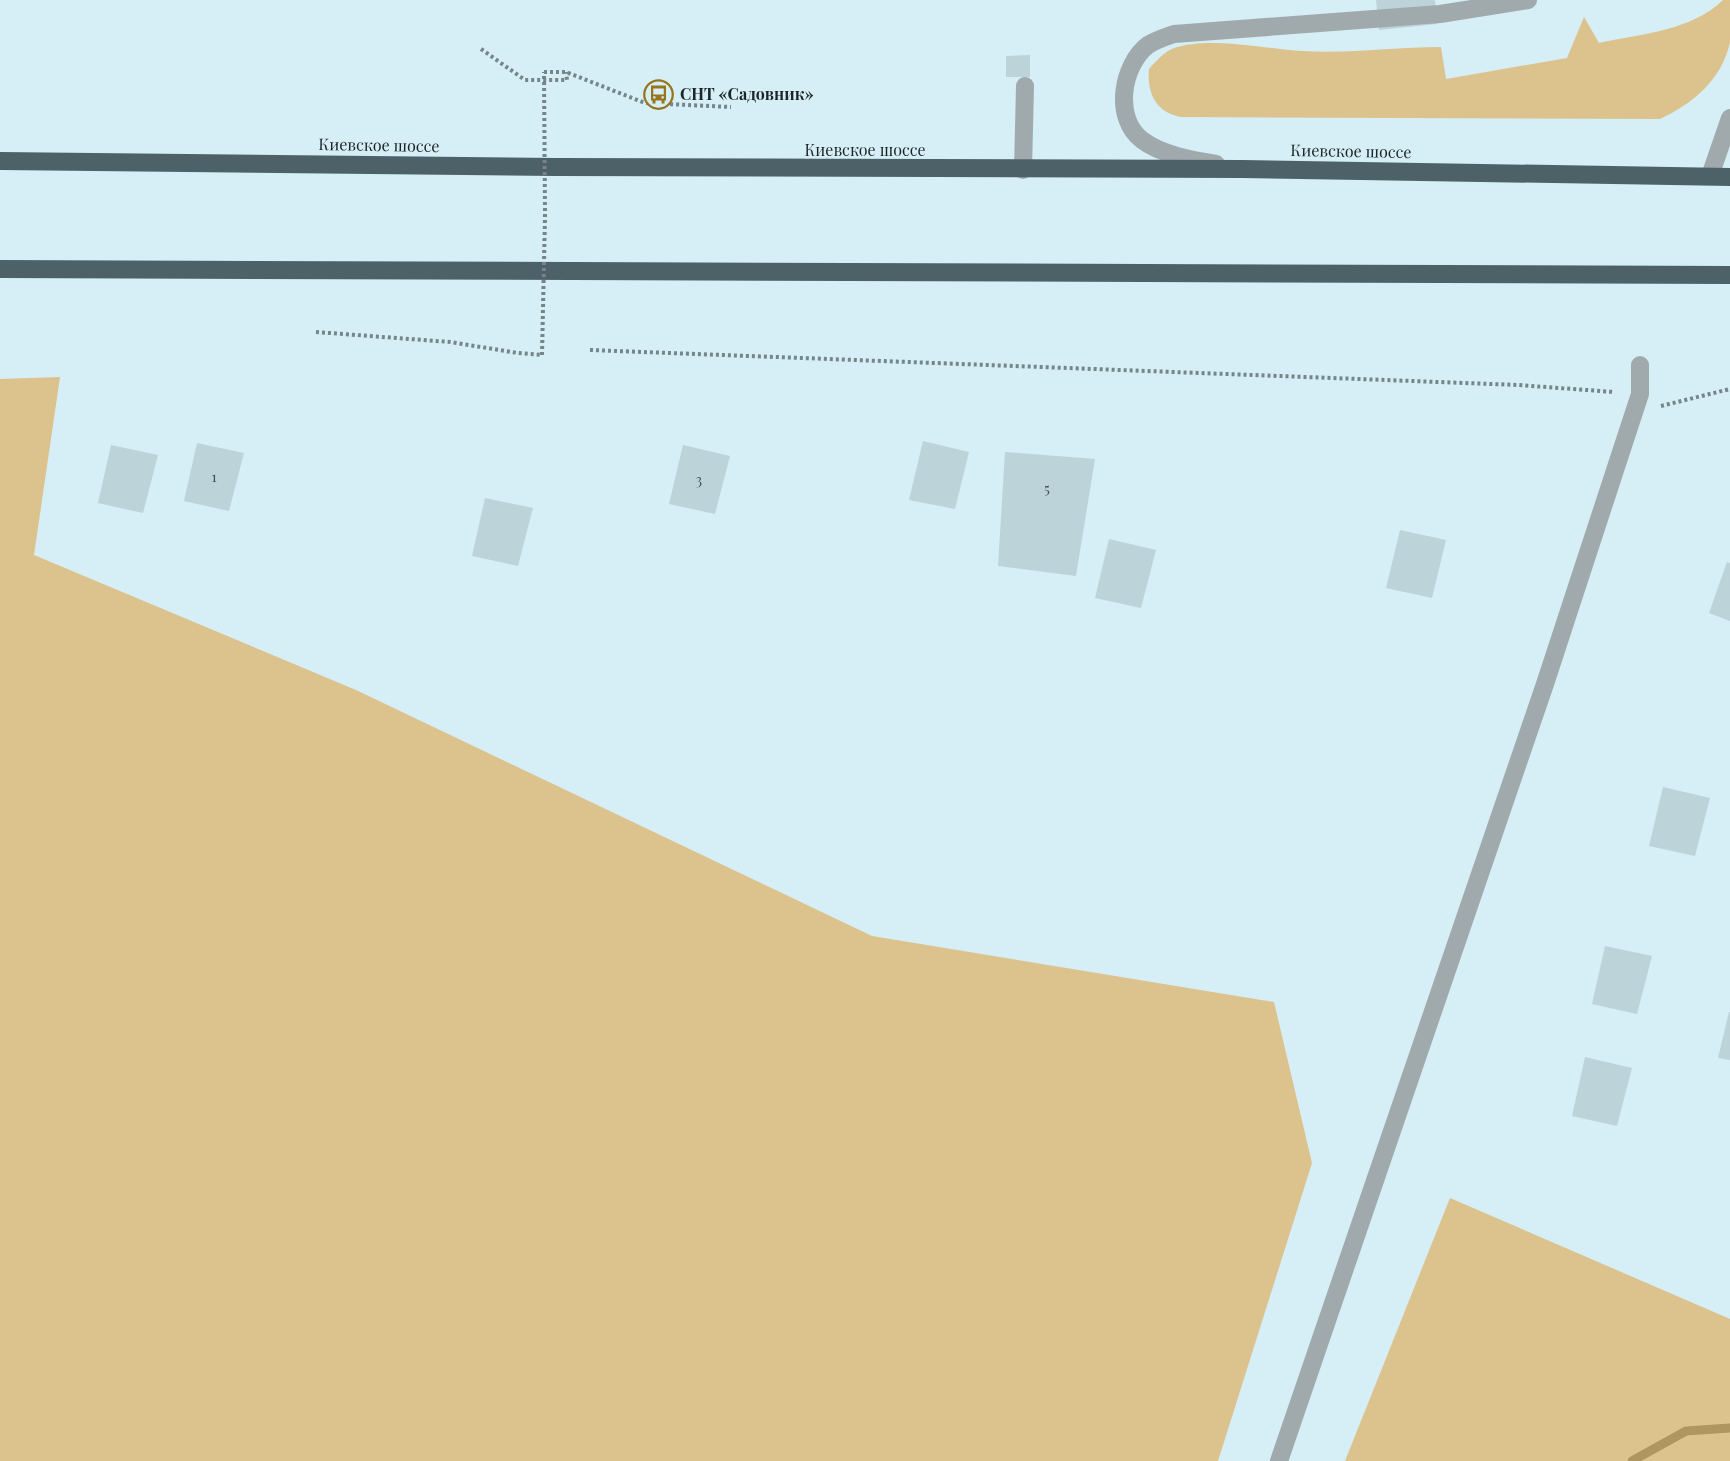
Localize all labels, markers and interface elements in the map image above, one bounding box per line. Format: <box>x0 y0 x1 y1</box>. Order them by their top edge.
bus stop icon: СНТ «Садовник» <box>643 78 675 110</box>
place label: СНТ «Садовник» <box>680 83 814 104</box>
street label: Киевское шоссе <box>318 133 440 156</box>
street label: Киевское шоссе <box>804 139 926 160</box>
street label: Киевское шоссе <box>1290 139 1412 162</box>
house number: 1 <box>211 467 217 486</box>
house number: 3 <box>696 470 702 489</box>
house number: 5 <box>1044 479 1050 498</box>

